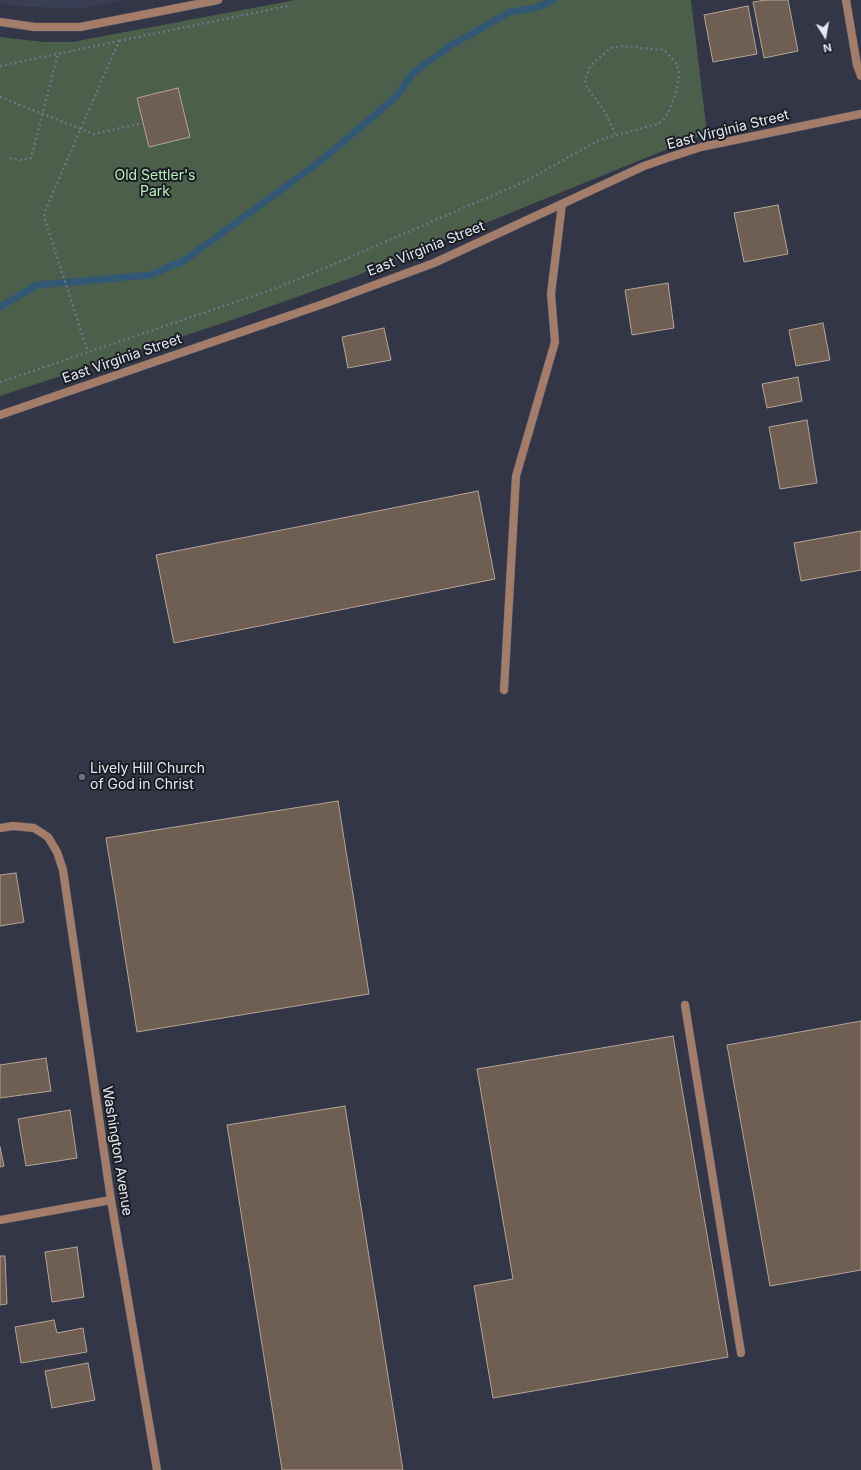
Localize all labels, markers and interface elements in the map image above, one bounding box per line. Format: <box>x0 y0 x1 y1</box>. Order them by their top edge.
north arrow <box>805 16 845 56</box>
text: N <box>822 40 833 55</box>
street label: East Virginia Street <box>665 107 791 153</box>
park label: Old Settler's Park <box>115 168 195 200</box>
street label: East Virginia Street <box>365 218 487 280</box>
street label: East Virginia Street <box>60 331 184 387</box>
place label: Lively Hill Church of God in Christ <box>90 761 205 794</box>
marker: Lively Hill Church of God in Christ <box>77 772 87 782</box>
street label: Washington Avenue <box>98 1085 136 1217</box>

